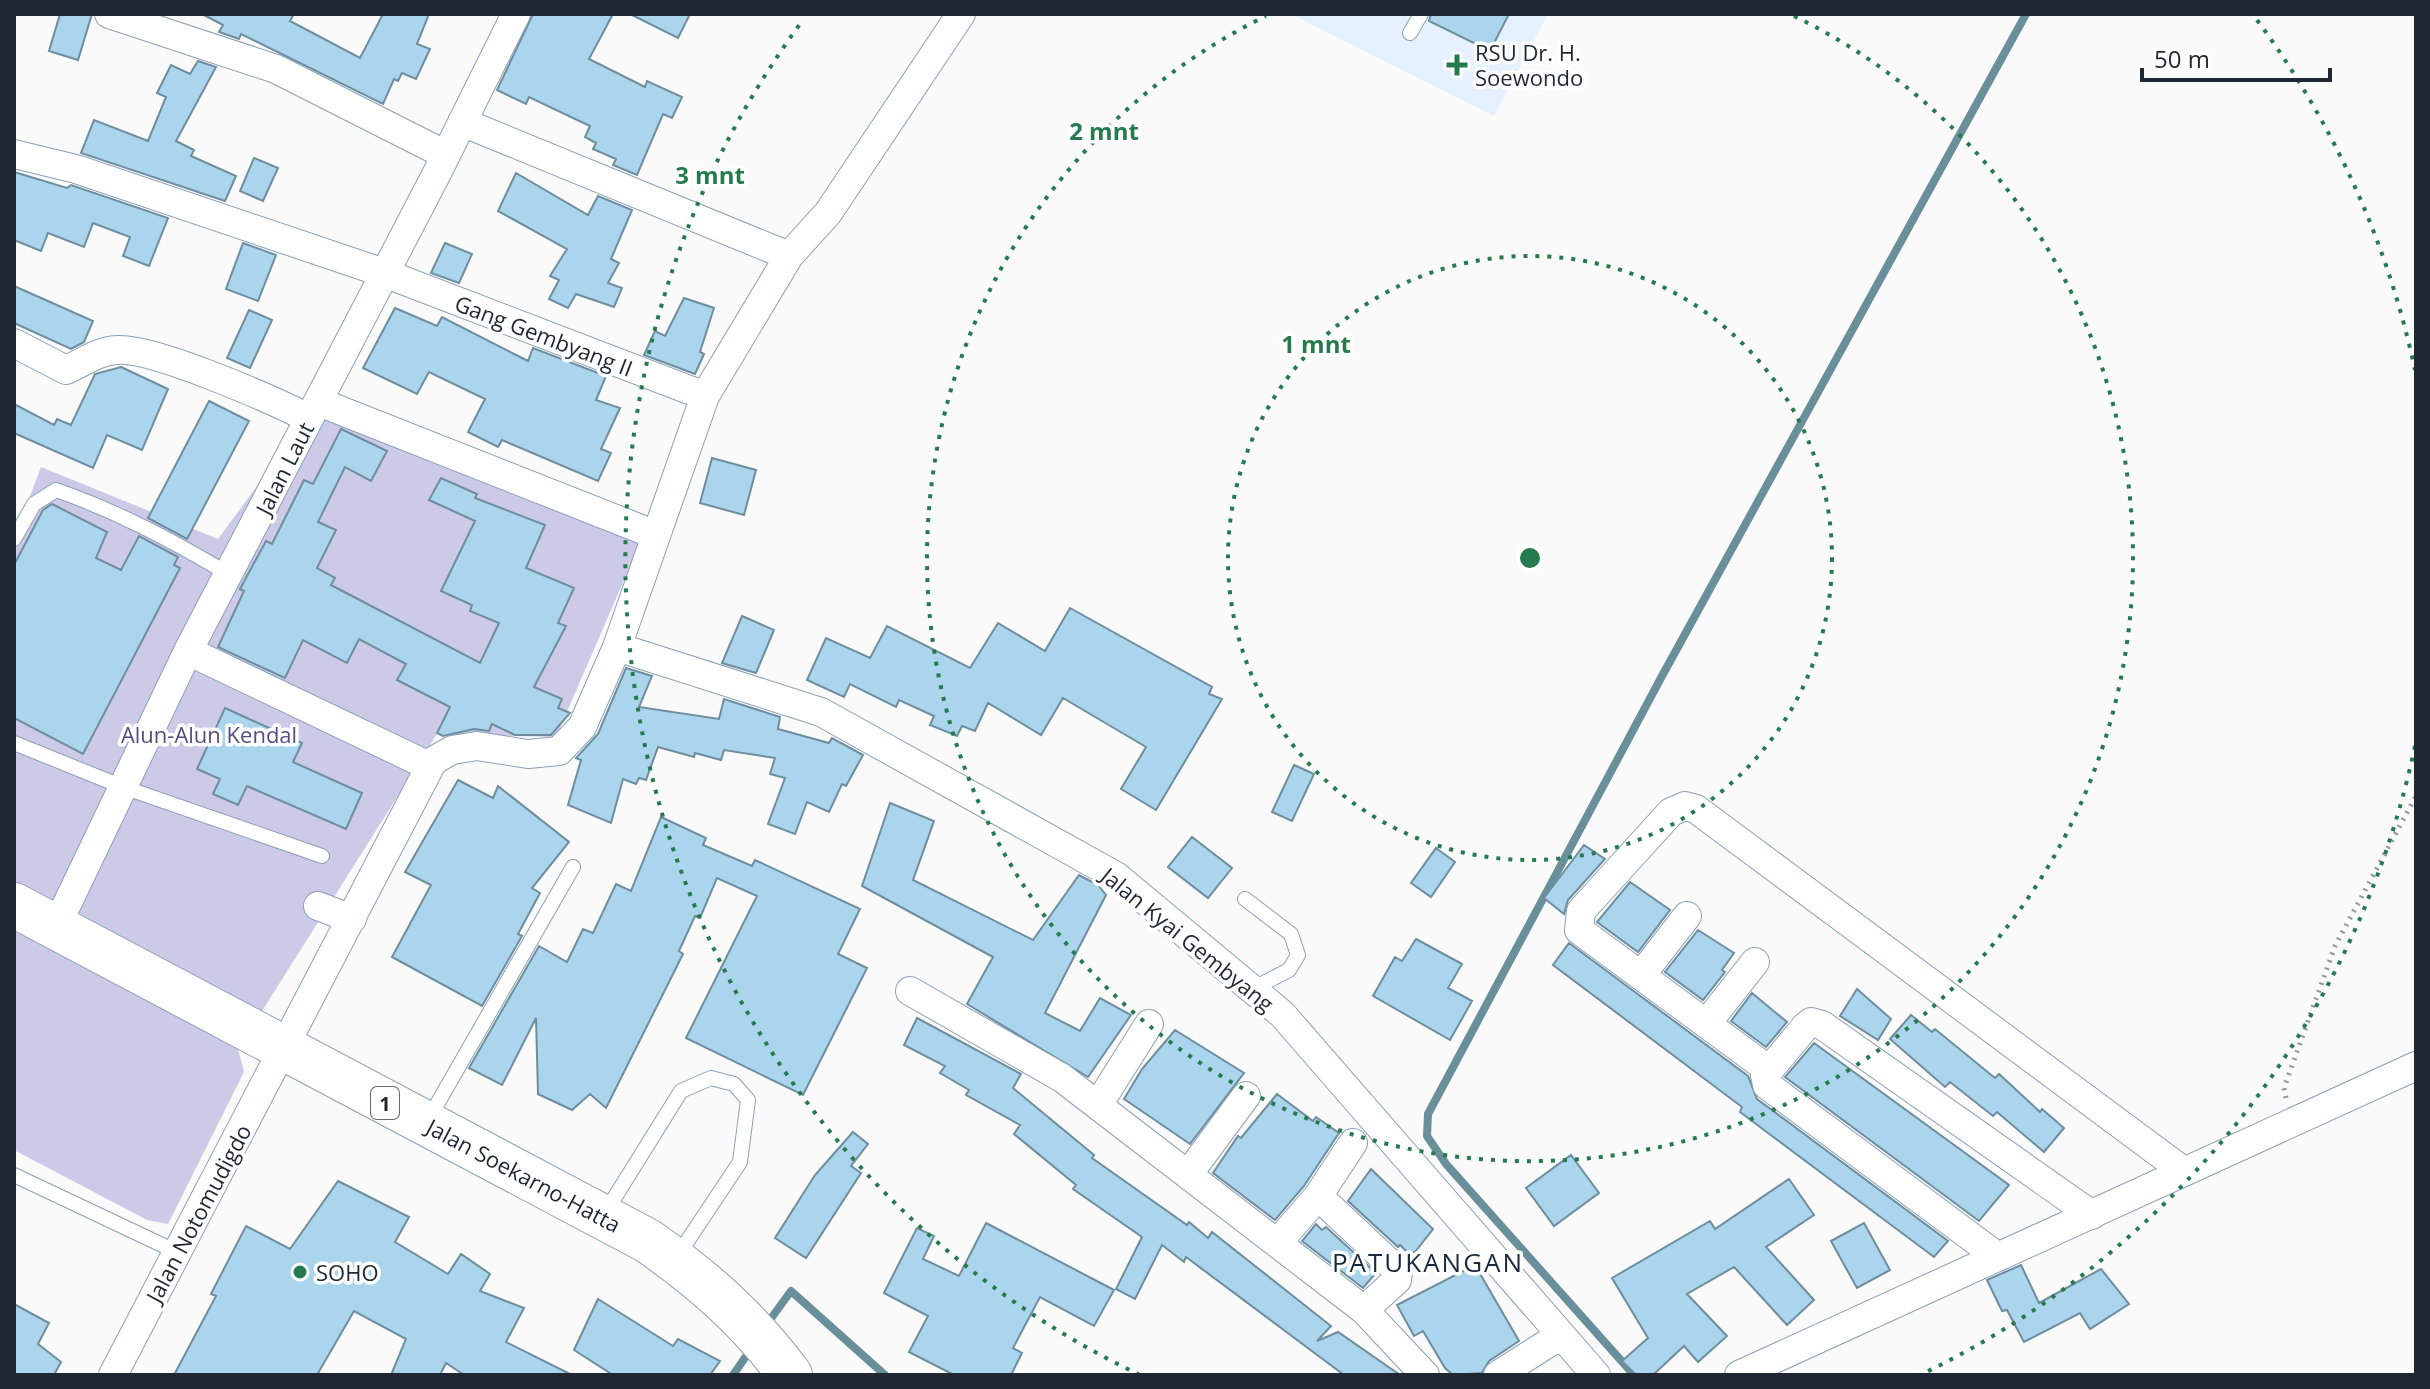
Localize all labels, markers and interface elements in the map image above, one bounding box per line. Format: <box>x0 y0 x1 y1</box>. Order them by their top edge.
scale bar <box>2142 32 2330 82</box>
place label: RSU Dr. H. Soewondo <box>1475 37 1583 92</box>
text: 50 m <box>2154 42 2210 75</box>
marker: RSU Dr. H. Soewondo <box>1446 54 1468 76</box>
text: 2 mnt <box>1069 114 1139 147</box>
text: 3 mnt <box>675 158 745 191</box>
street label: Gang Gembyang II <box>451 287 637 383</box>
text: 1 mnt <box>1281 327 1351 360</box>
street label: Jalan Laut <box>247 416 320 521</box>
centre of rings <box>1516 544 1544 572</box>
park label: Alun-Alun Kendal <box>121 719 297 749</box>
street label: Jalan Kyai Gembyang <box>1094 859 1281 1018</box>
road number: 1 <box>371 1087 399 1119</box>
street label: Jalan Soekarno-Hatta <box>420 1110 626 1239</box>
street label: Jalan Notomudigdo <box>137 1119 258 1309</box>
district label: PATUKANGAN <box>1332 1244 1524 1280</box>
place label: SOHO <box>316 1257 379 1287</box>
marker: SOHO <box>291 1263 309 1281</box>

